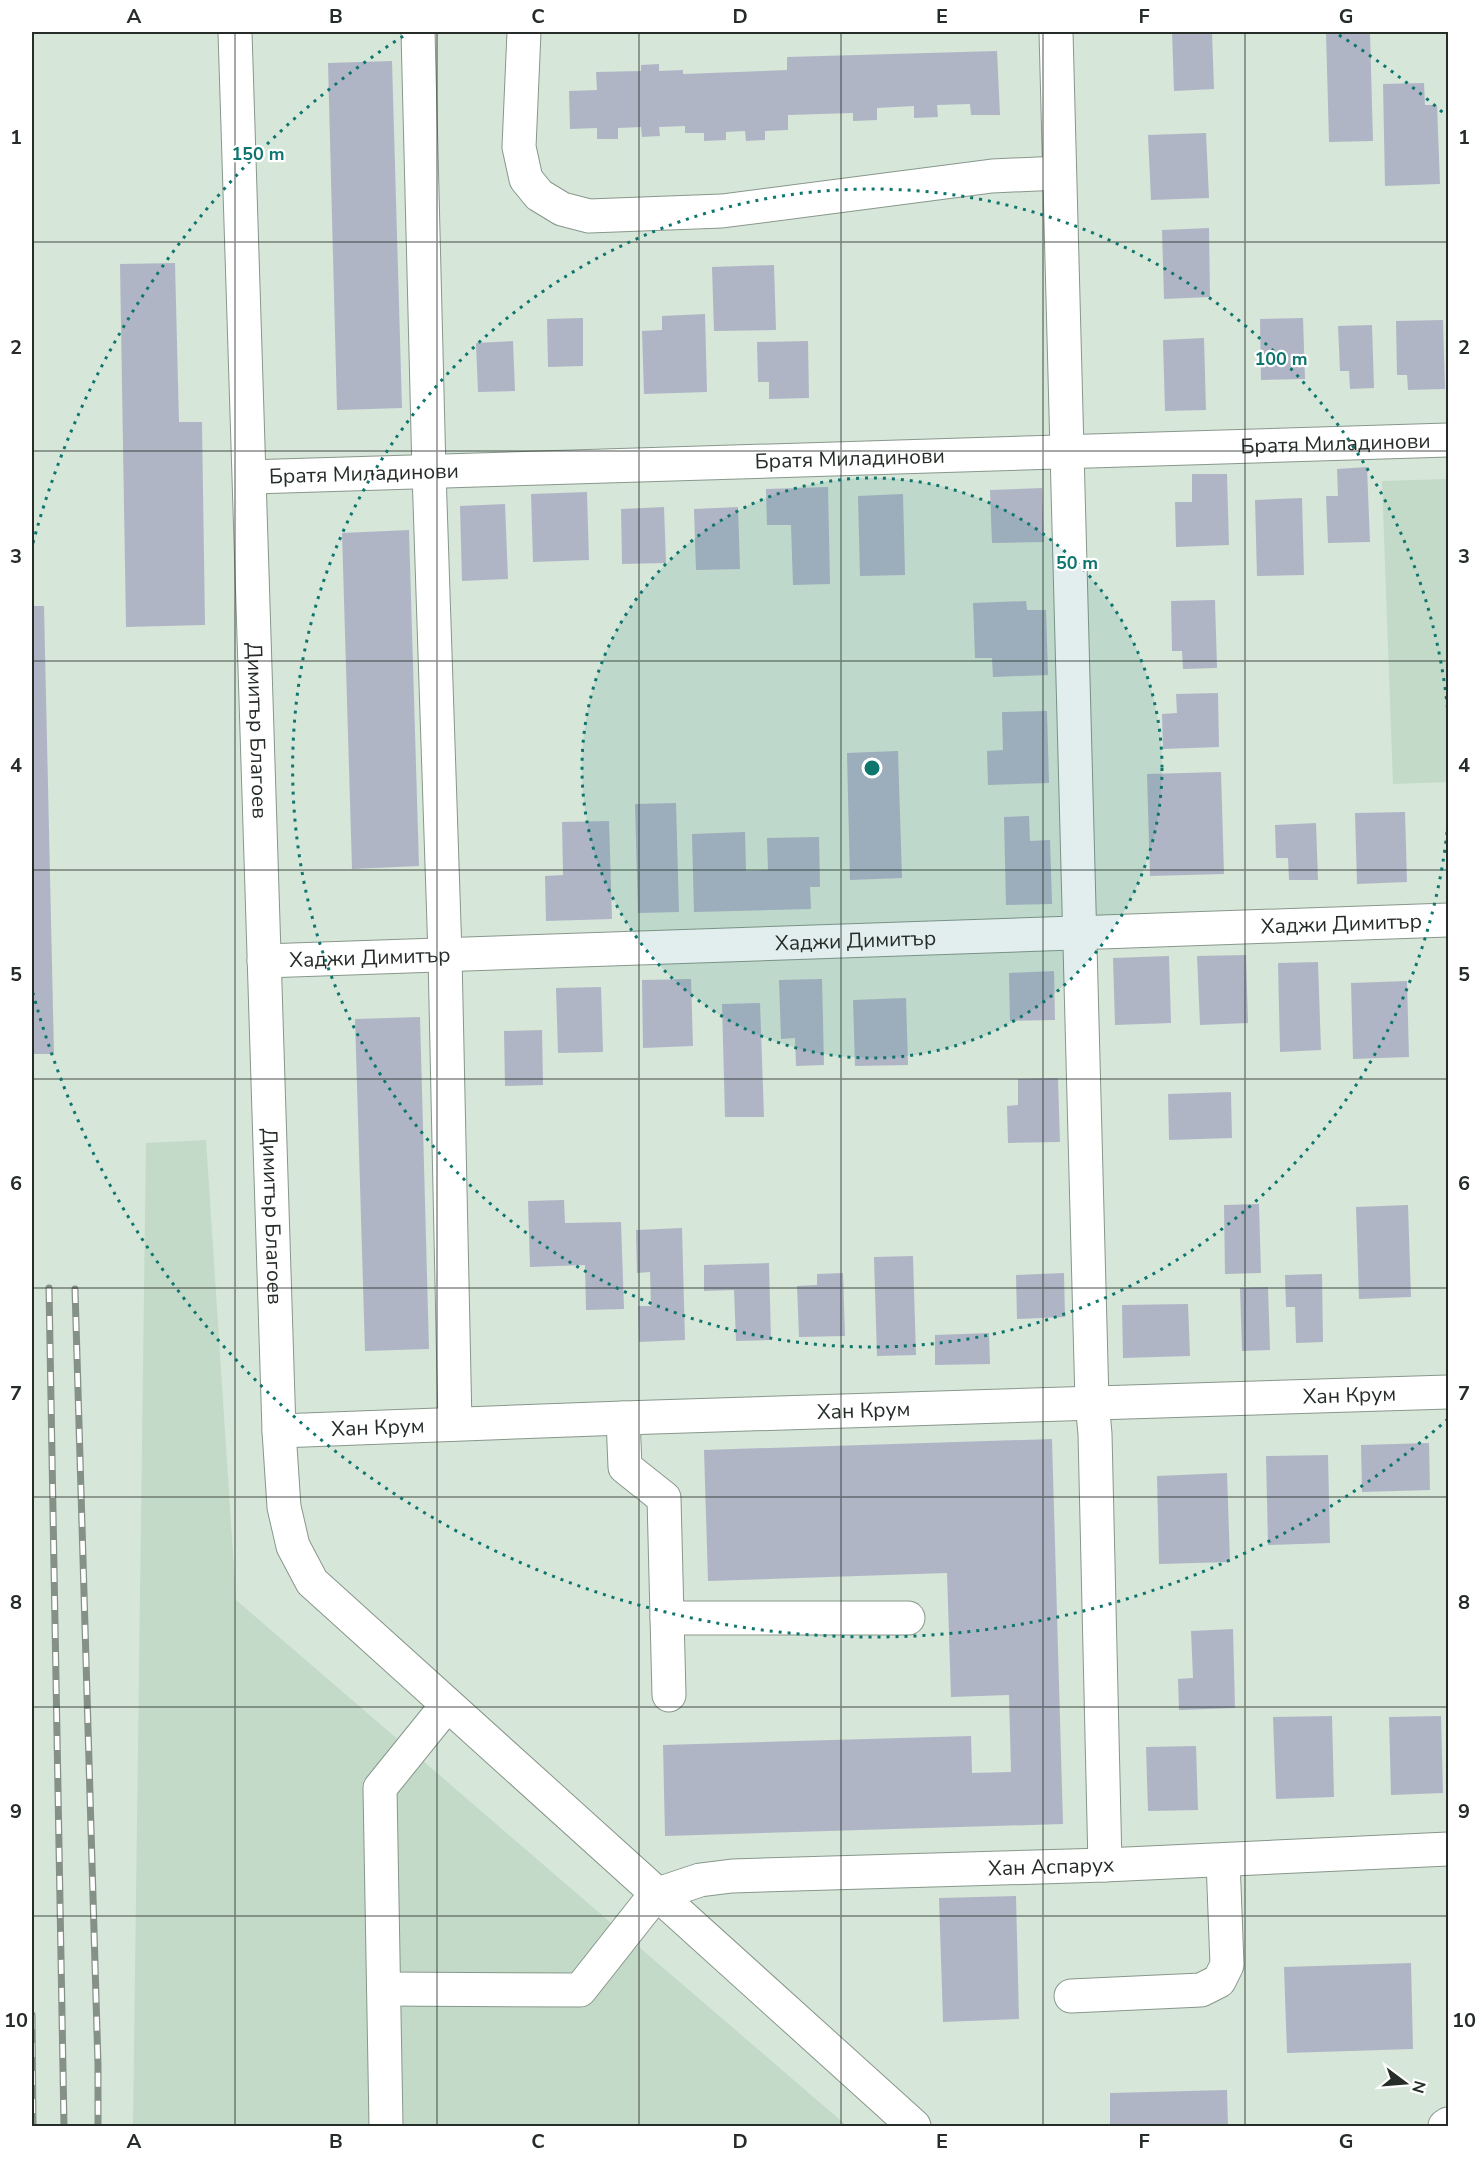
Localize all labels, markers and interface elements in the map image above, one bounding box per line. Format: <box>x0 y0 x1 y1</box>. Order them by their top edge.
text: A <box>127 3 142 30</box>
text: B <box>329 3 343 30</box>
text: C <box>531 3 545 30</box>
text: D <box>732 3 748 30</box>
text: E <box>936 3 948 30</box>
text: F <box>1138 3 1150 30</box>
text: G <box>1339 3 1353 30</box>
text: 1 <box>10 124 22 151</box>
text: 1 <box>1458 124 1470 151</box>
text: 150 m <box>231 142 285 166</box>
text: 2 <box>10 334 22 361</box>
text: 2 <box>1458 334 1470 361</box>
text: 100 m <box>1254 347 1308 371</box>
street label: Братя Миладинови <box>1240 427 1431 460</box>
street label: Братя Миладинови <box>754 442 945 475</box>
street label: Братя Миладинови <box>269 457 459 490</box>
text: 3 <box>10 543 22 570</box>
text: 3 <box>1458 543 1470 570</box>
text: 50 m <box>1056 551 1098 575</box>
street label: Димитър Благоев <box>240 642 274 819</box>
text: 4 <box>10 752 22 779</box>
text: 4 <box>1458 752 1470 779</box>
centre of rings <box>862 758 882 778</box>
street label: Хаджи Димитър <box>1260 907 1422 940</box>
street label: Хаджи Димитър <box>775 924 937 957</box>
street label: Хаджи Димитър <box>289 941 451 974</box>
text: 5 <box>10 961 22 988</box>
text: 5 <box>1458 961 1470 988</box>
street label: Димитър Благоев <box>255 1128 289 1305</box>
text: 6 <box>10 1170 22 1197</box>
text: 6 <box>1458 1170 1470 1197</box>
text: 7 <box>10 1380 22 1407</box>
street label: Хан Крум <box>1302 1380 1396 1411</box>
text: 7 <box>1458 1380 1470 1407</box>
street label: Хан Крум <box>817 1395 911 1426</box>
street label: Хан Крум <box>331 1412 425 1443</box>
text: 8 <box>10 1589 22 1616</box>
text: 8 <box>1458 1589 1470 1616</box>
text: 9 <box>10 1798 22 1825</box>
text: 9 <box>1458 1798 1470 1825</box>
street label: Хан Аспарух <box>988 1851 1115 1882</box>
text: 10 <box>4 2007 28 2034</box>
text: 10 <box>1452 2007 1476 2034</box>
north arrow <box>1375 2053 1435 2113</box>
text: N <box>1406 2078 1431 2096</box>
text: A <box>127 2128 142 2155</box>
text: B <box>329 2128 343 2155</box>
text: C <box>531 2128 545 2155</box>
text: D <box>732 2128 748 2155</box>
text: E <box>936 2128 948 2155</box>
text: F <box>1138 2128 1150 2155</box>
text: G <box>1339 2128 1353 2155</box>

